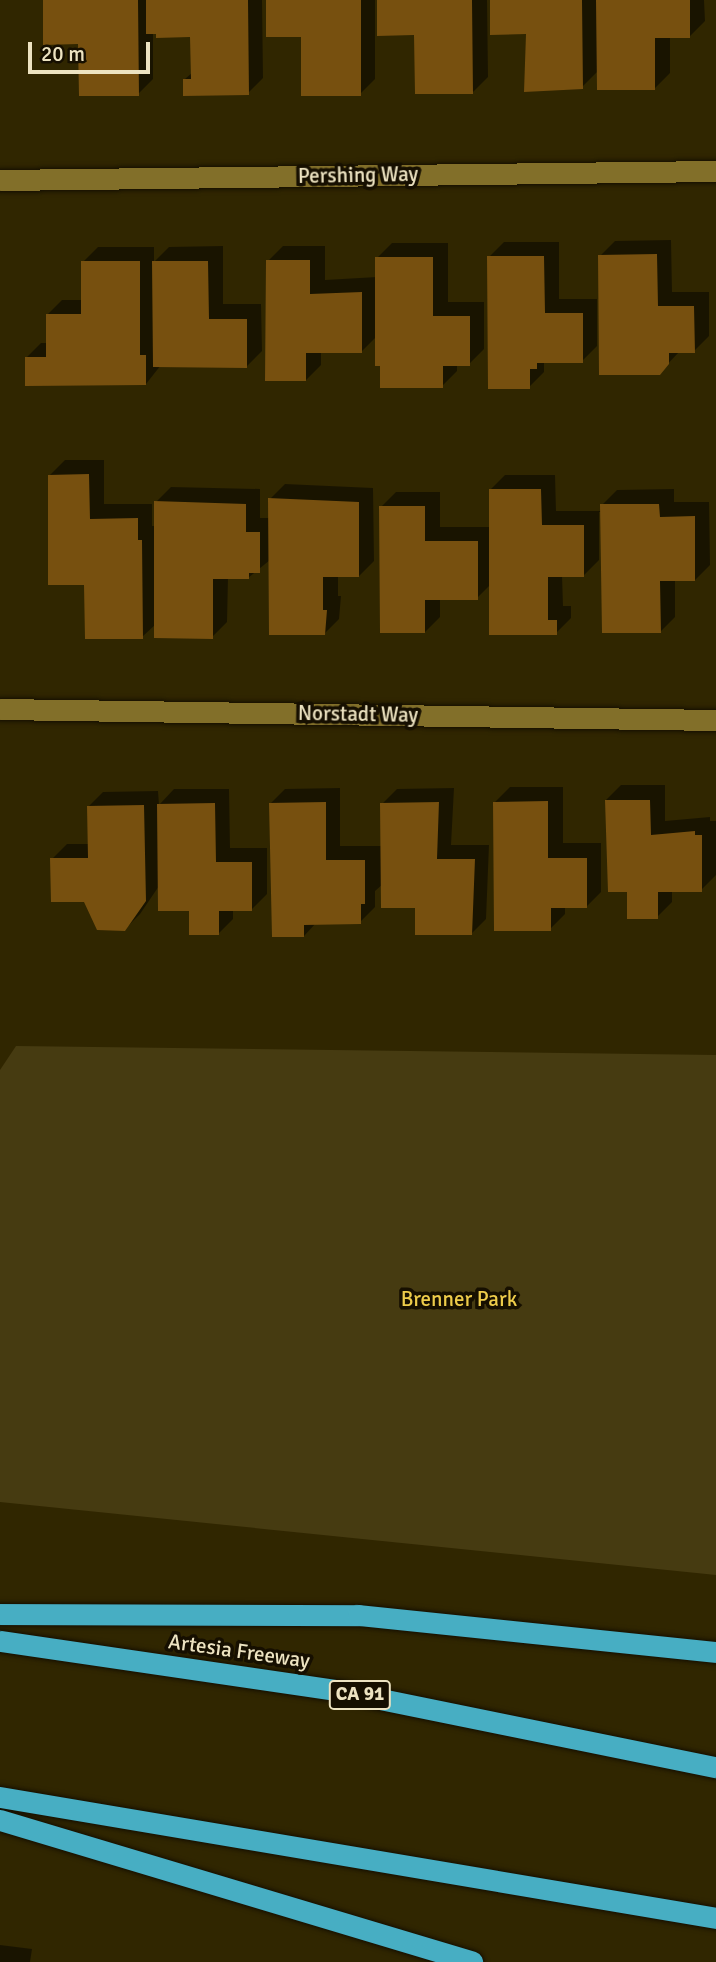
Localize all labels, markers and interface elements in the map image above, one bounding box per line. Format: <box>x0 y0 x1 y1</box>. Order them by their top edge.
scale bar <box>32 28 154 72</box>
text: 20 m <box>41 41 85 67</box>
street label: Pershing Way <box>298 161 418 189</box>
street label: Norstadt Way <box>298 700 418 728</box>
park label: Brenner Park <box>401 1286 517 1312</box>
street label: Artesia Freeway <box>167 1629 311 1673</box>
road number: CA 91 <box>328 1680 392 1710</box>

